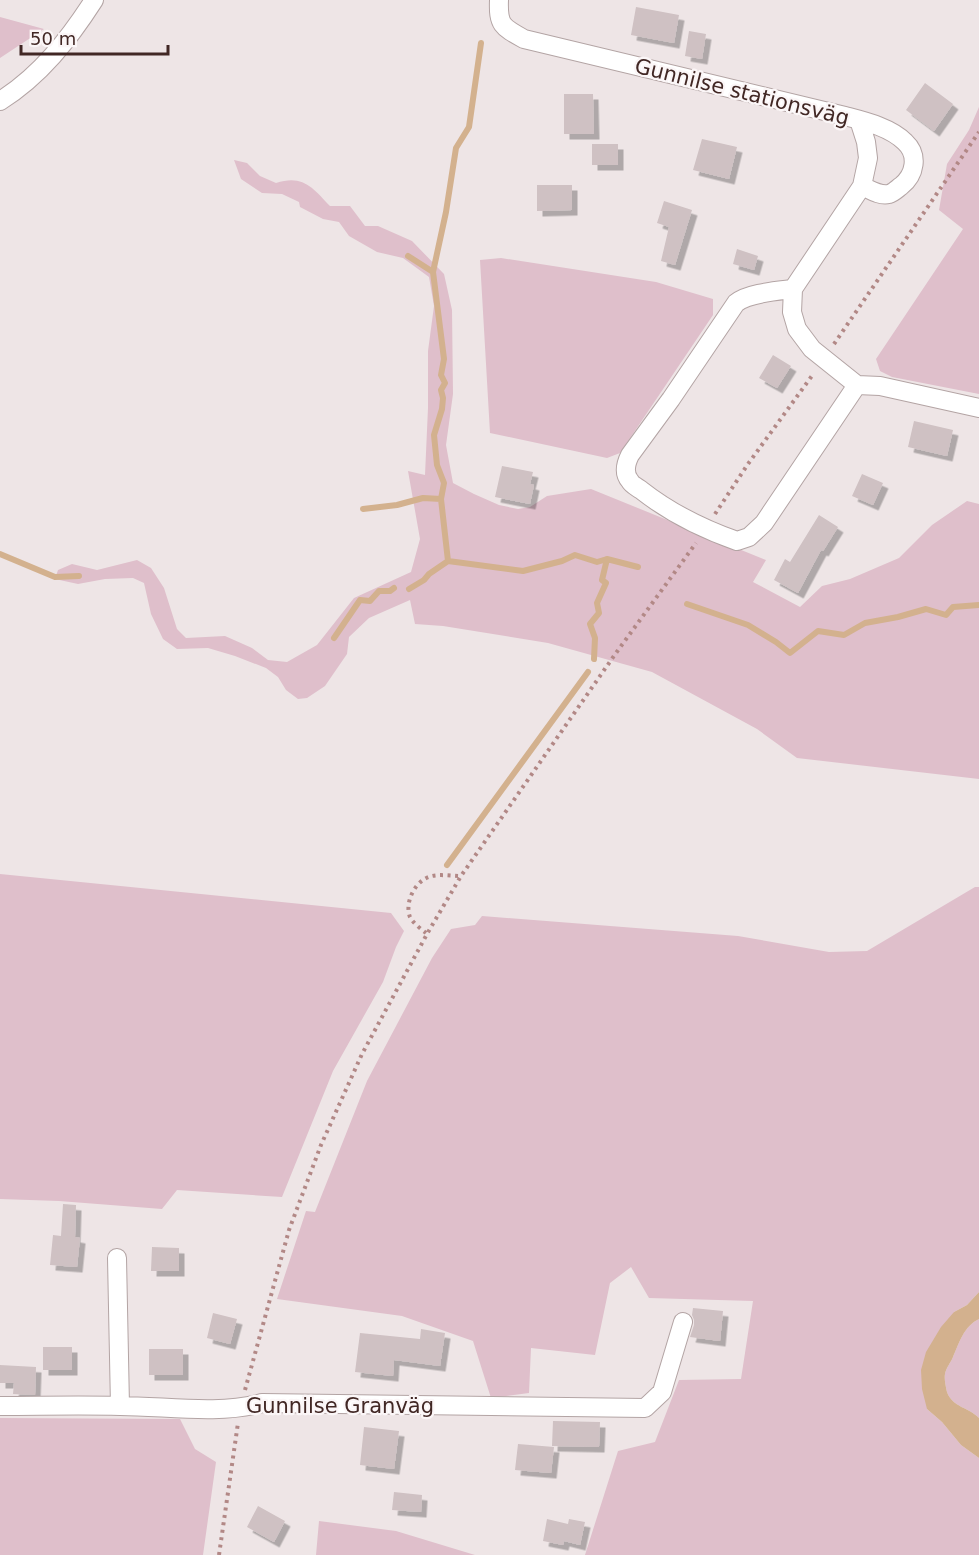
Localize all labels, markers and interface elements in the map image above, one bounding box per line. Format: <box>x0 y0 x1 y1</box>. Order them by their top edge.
scale bar <box>21 18 168 56</box>
text: 50 m <box>30 28 76 49</box>
street label: Gunnilse stationsväg <box>632 54 852 130</box>
street label: Gunnilse Granväg <box>246 1394 434 1418</box>

